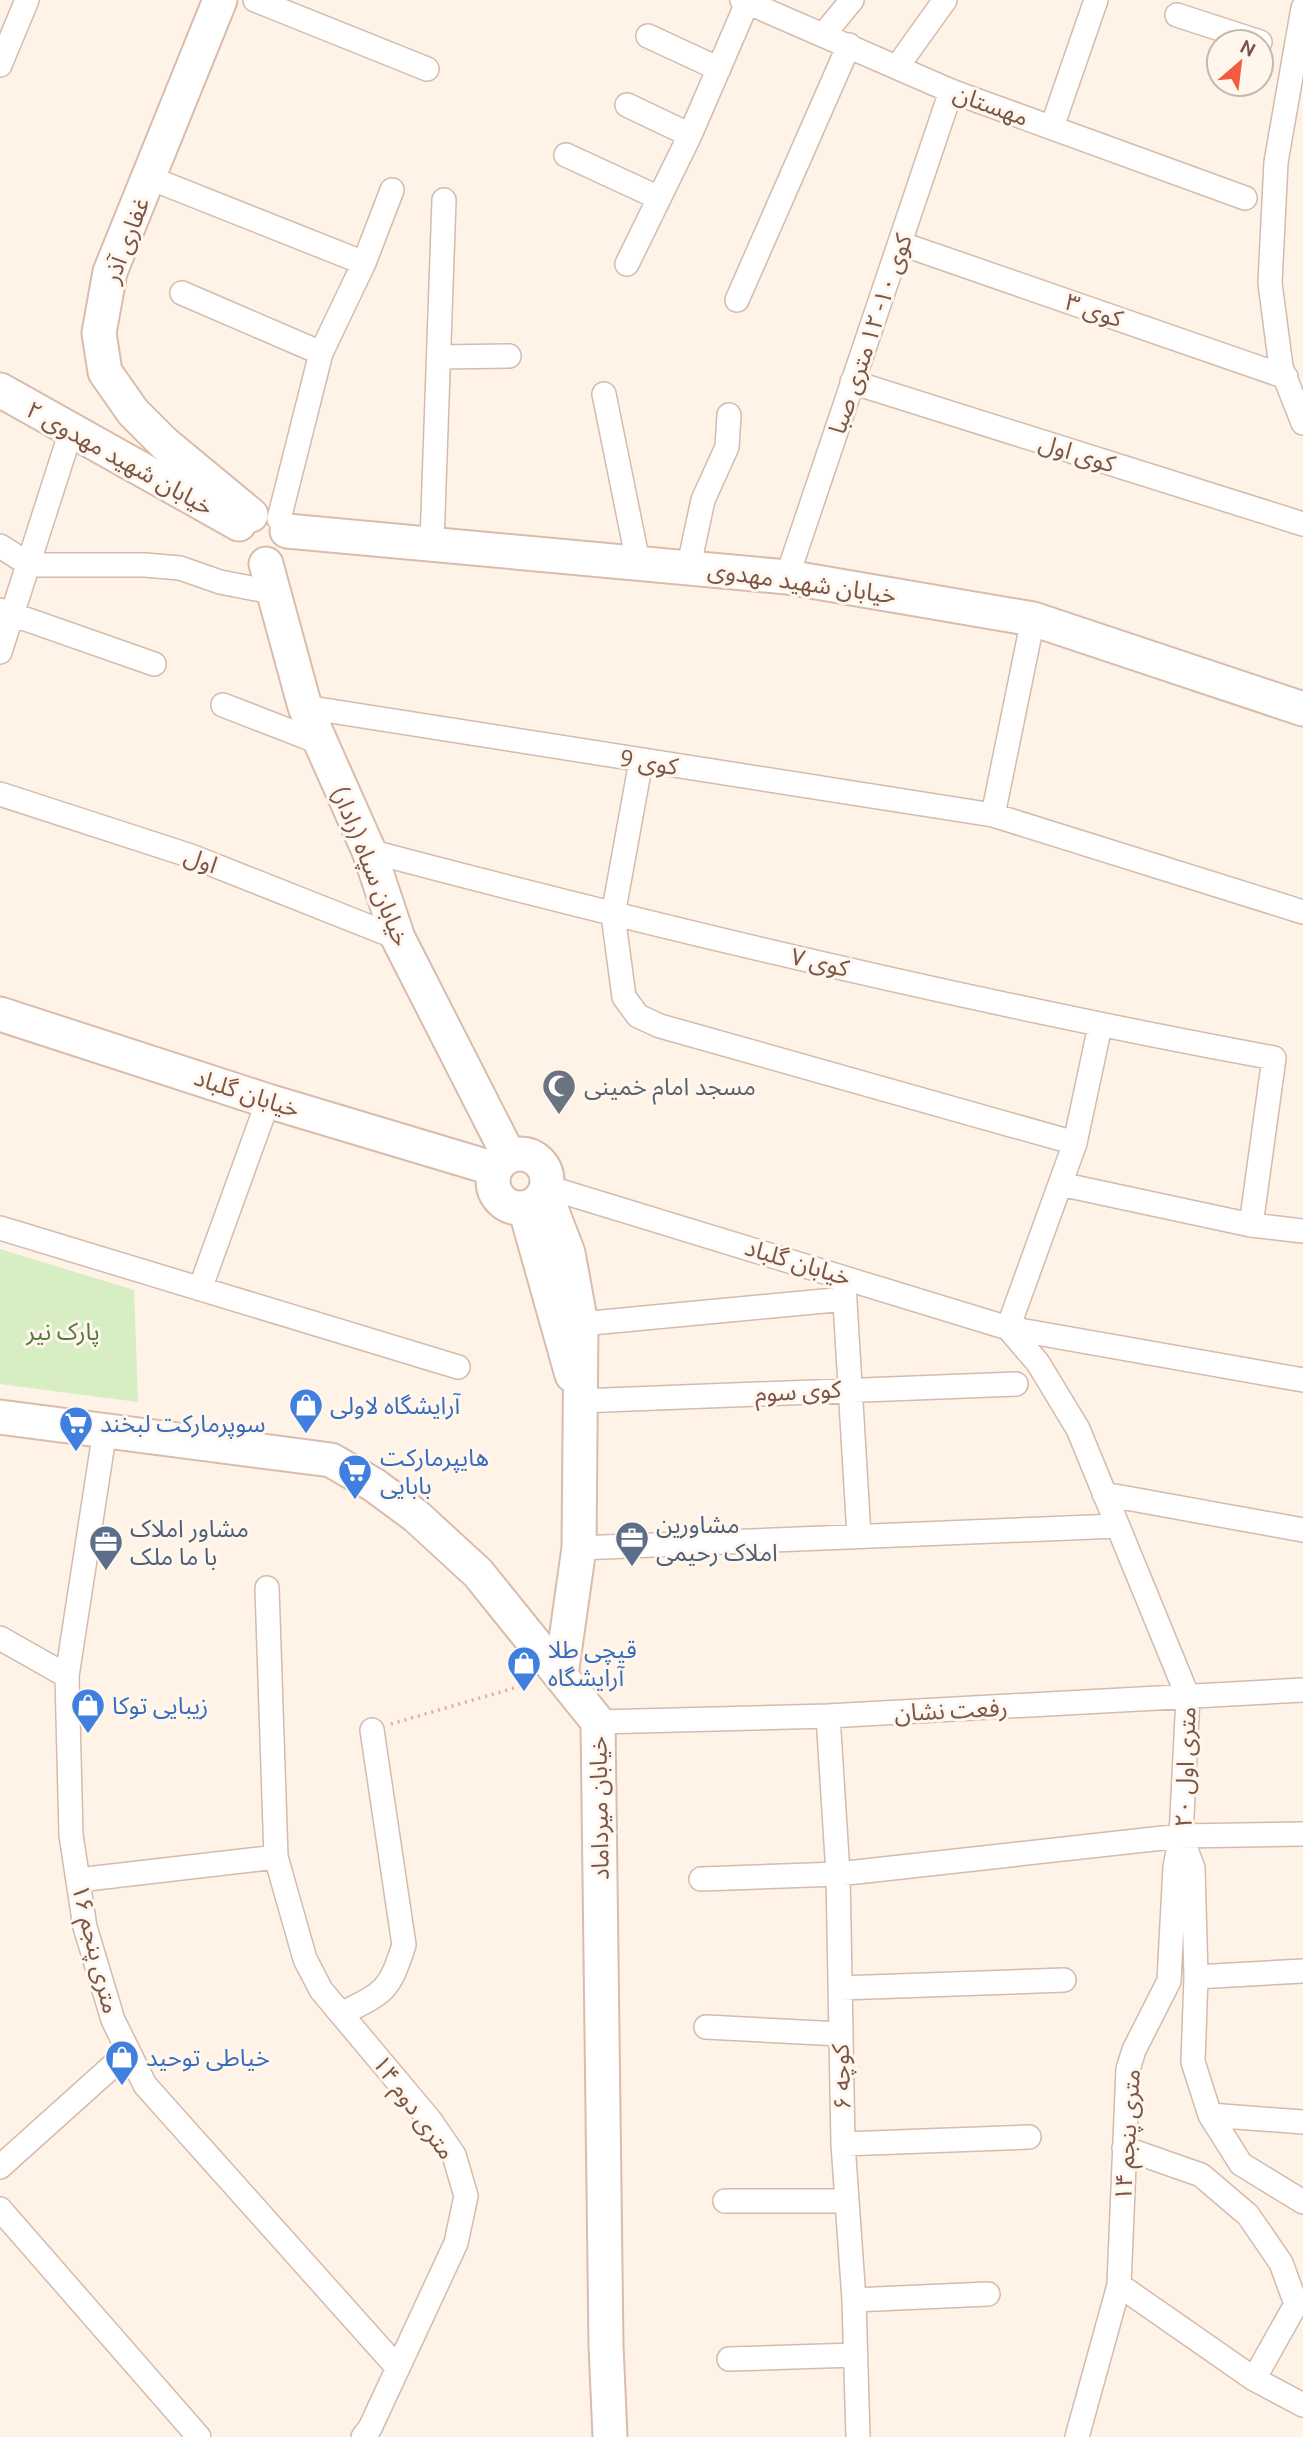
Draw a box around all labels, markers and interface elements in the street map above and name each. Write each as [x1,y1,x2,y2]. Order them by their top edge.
north arrow [1205,28,1275,98]
text: N [1237,35,1259,61]
street label: مهستان [950,79,1032,132]
street label: غفاری آذر [97,193,156,288]
street label: کوی ۱۰- ۱۲ متری صبا [823,230,918,438]
street label: کوی ۳ [1062,288,1127,334]
street label: خیابان شهید مهدوی ۲ [21,395,218,521]
street label: کوی اول [1035,429,1119,479]
street label: خیابان شهید مهدوی [706,555,898,610]
street label: کوی 9 [618,744,681,781]
street label: خیابان سپاه (رادار) [325,782,415,951]
street label: اول [180,842,221,879]
street label: کوی ۷ [788,942,853,983]
street label: خیابان گلباد [191,1063,303,1124]
mosque icon: مسجد امام خمینی [540,1067,578,1116]
place label: مسجد امام خمینی [584,1073,756,1105]
street label: خیابان گلباد [742,1233,854,1292]
park label: پارک نیر [25,1318,100,1347]
street label: کوی سوم [754,1375,843,1412]
shop icon: آرایشگاه لاولی [287,1386,325,1435]
place label: آرایشگاه لاولی [330,1392,461,1420]
supermarket icon: سوپرمارکت لبخند [57,1404,95,1453]
place label: سوپرمارکت لبخند [100,1410,266,1439]
place label: هایپرمارکت بابایی [380,1444,489,1499]
supermarket icon: هایپرمارکت بابایی [336,1452,374,1501]
place label: مشاورین املاک رحیمی [656,1511,778,1567]
place label: مشاور املاک با ما ملک [130,1515,249,1570]
office icon: مشاورین املاک رحیمی [613,1519,651,1568]
office icon: مشاور املاک با ما ملک [87,1523,125,1572]
place label: قیچی طلا آرایشگاه [548,1636,637,1692]
shop icon: قیچی طلا آرایشگاه [505,1644,543,1693]
shop icon: زیبایی توکا [69,1686,107,1735]
place label: زیبایی توکا [112,1692,208,1720]
street label: رفعت نشان [894,1694,1008,1727]
street label: ۲۰ متری اول [1169,1706,1202,1828]
street label: خیابان میرداماد [584,1736,615,1880]
street label: ۱۶ متری پنجم [63,1882,125,2017]
shop icon: خیاطی توحید [103,2038,141,2087]
street label: کوچه ۶ [826,2042,858,2111]
place label: خیاطی توحید [146,2044,270,2072]
street label: ۱۴ متری دوم [363,2050,461,2167]
street label: ۱۴ متری پنجم [1109,2068,1149,2202]

